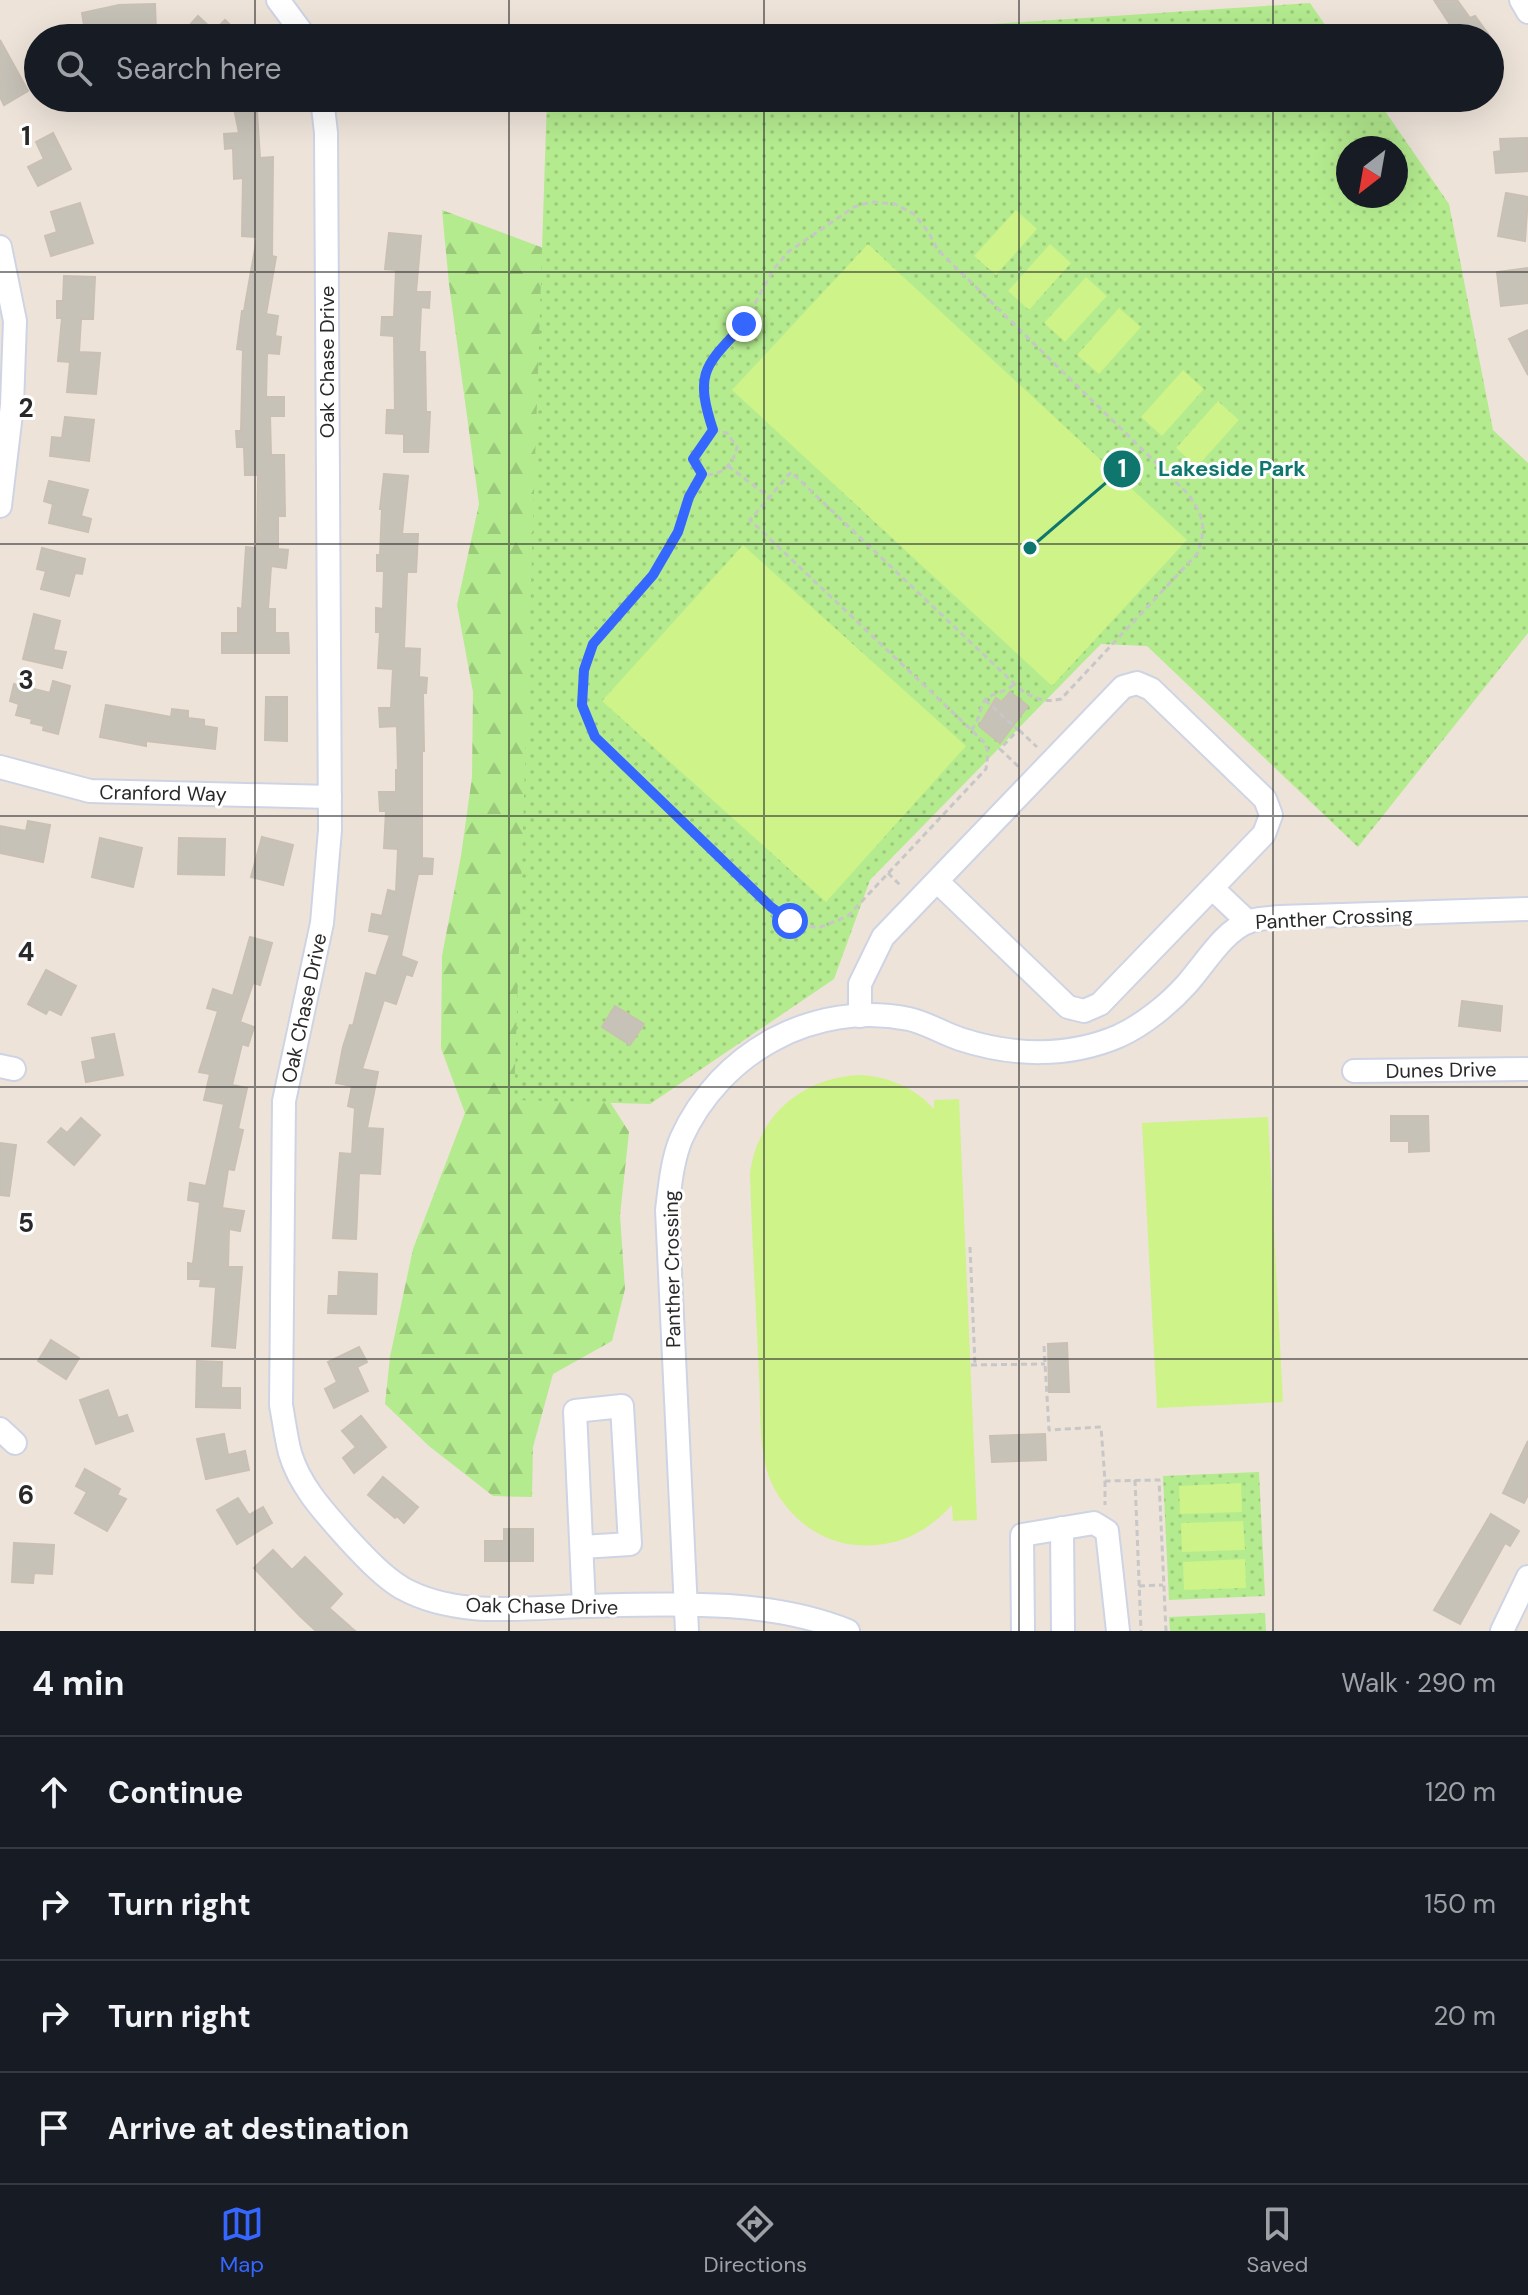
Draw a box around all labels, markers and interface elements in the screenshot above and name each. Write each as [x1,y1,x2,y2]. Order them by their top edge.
search box [24,24,1504,112]
icon: search [52,46,96,90]
text: Search here [116,49,282,88]
text: 1 [21,119,31,153]
north arrow [1336,136,1408,208]
street label: Oak Chase Drive [314,286,340,438]
route end [726,306,762,342]
text: 2 [18,391,34,425]
callout: Lakeside Park [1102,446,1322,492]
text: 1 [1118,453,1126,484]
text: Lakeside Park [1158,454,1306,483]
text: 3 [18,663,34,697]
street label: Cranford Way [99,779,227,807]
street label: Panther Crossing [1255,901,1413,935]
route start [772,903,808,939]
street label: Oak Chase Drive [275,931,333,1085]
text: 4 [18,935,34,969]
street label: Dunes Drive [1385,1056,1497,1084]
street label: Panther Crossing [658,1190,686,1348]
text: 5 [18,1206,34,1240]
text: 6 [18,1478,34,1512]
street label: Oak Chase Drive [466,1592,618,1620]
text: 4 min [32,1661,124,1706]
text: Walk · 290 m [1341,1666,1496,1700]
icon: ahead [32,1770,76,1814]
text: Continue [108,1773,243,1812]
text: 120 m [1425,1775,1496,1809]
icon: right [32,1882,76,1926]
text: Turn right [108,1885,251,1924]
text: 150 m [1424,1887,1496,1921]
icon: right [32,1994,76,2038]
text: Turn right [108,1997,251,2036]
text: 20 m [1433,1999,1496,2033]
icon: arrive [32,2106,76,2150]
text: Arrive at destination [108,2109,409,2148]
tab: Map [220,2202,264,2279]
tab: Directions [704,2202,807,2279]
tab: Saved [1247,2202,1308,2279]

